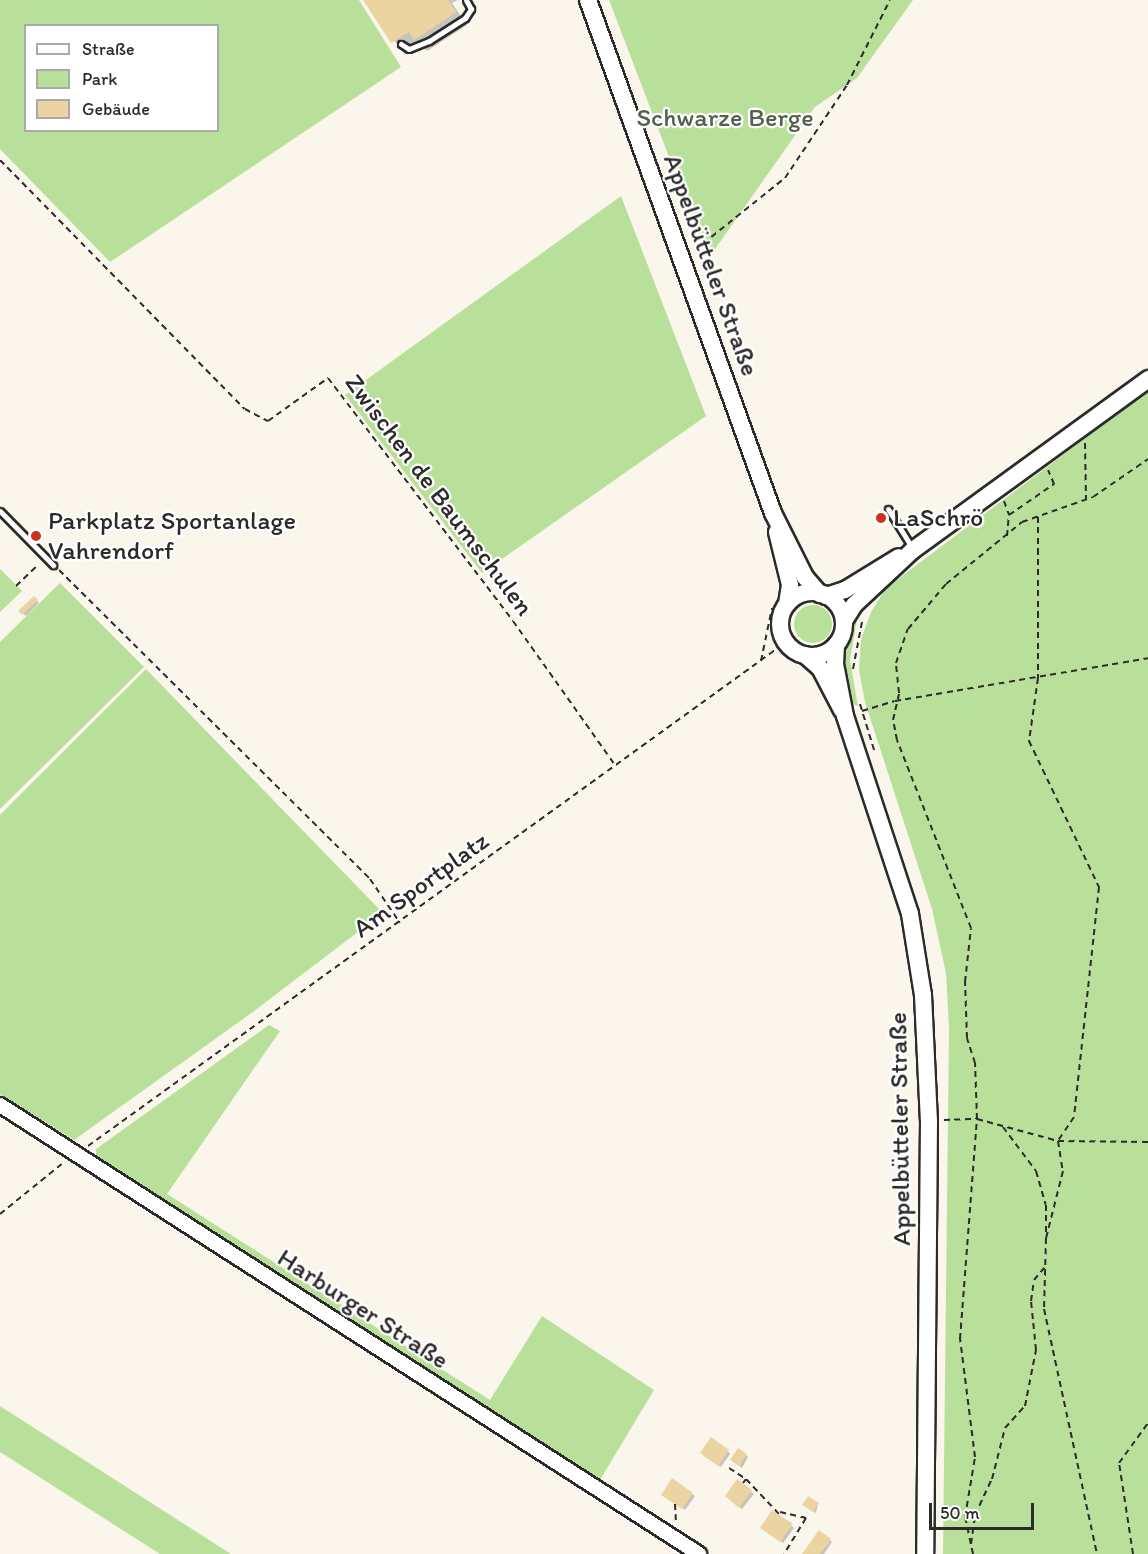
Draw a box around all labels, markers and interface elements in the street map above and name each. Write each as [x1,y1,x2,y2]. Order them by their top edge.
legend [24,24,219,132]
text: Straße [82,38,135,60]
text: Park [82,68,117,90]
text: Gebäude [82,98,150,120]
park label: Schwarze Berge [637,102,813,134]
street label: Appelbütteler Straße [656,150,766,380]
street label: Zwischen de Baumschulen [338,368,540,622]
place label: LaSchrö [893,502,983,534]
place label: Parkplatz Sportanlage Vahrendorf [48,505,296,566]
marker: LaSchrö [874,511,888,525]
marker: Parkplatz Sportanlage Vahrendorf [29,529,43,543]
street label: Am Sportplatz [347,825,495,945]
street label: Appelbütteler Straße [882,1012,918,1246]
street label: Harburger Straße [272,1242,454,1376]
scale bar [932,1491,1037,1529]
text: 50 m [940,1502,980,1524]

